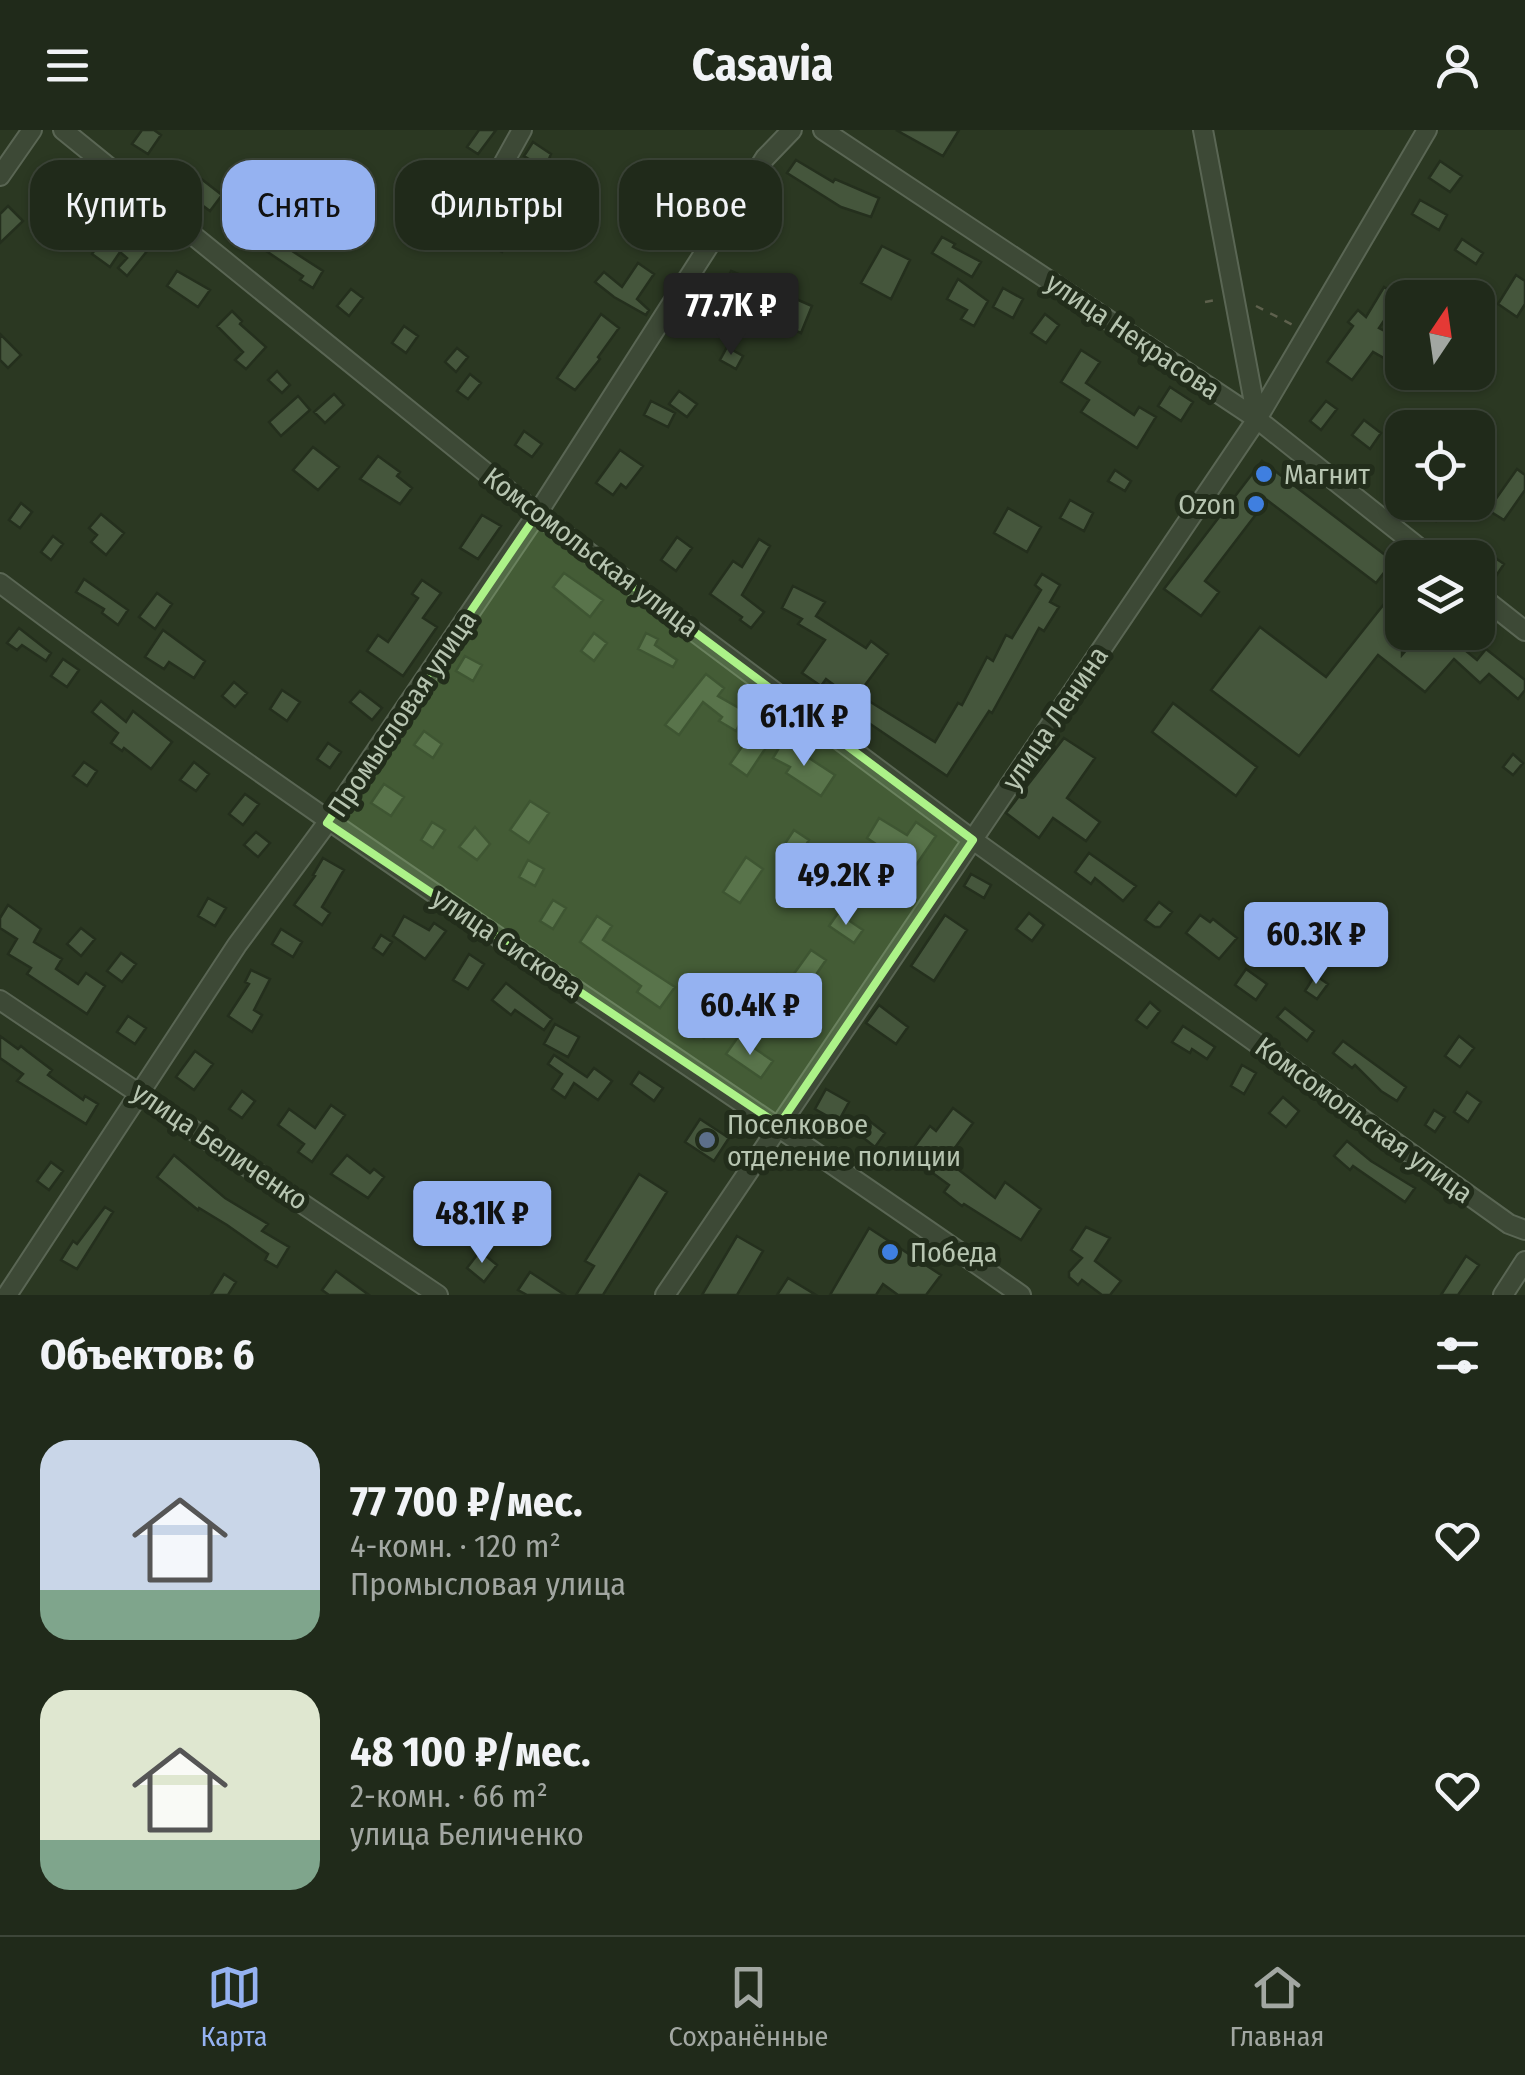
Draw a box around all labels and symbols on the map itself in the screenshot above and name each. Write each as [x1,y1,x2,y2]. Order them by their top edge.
street label: улица Некрасова [1040,266,1226,406]
pin: 77.7K ₽ [639,273,823,358]
north arrow [1385,280,1495,390]
place label: Магнит [1284,458,1370,491]
street label: Комсомольская улица [477,460,705,644]
marker: Магнит [1253,463,1275,485]
place label: Ozon [1178,488,1236,521]
marker: Ozon [1245,493,1267,515]
street label: Промысловая улица [321,605,483,823]
street label: улица Ленина [995,640,1115,796]
pin: 61.1K ₽ [712,684,896,769]
pin: 49.2K ₽ [754,843,938,928]
street label: улица Сискова [426,881,588,1005]
pin: 60.3K ₽ [1224,902,1408,987]
pin: 60.4K ₽ [658,973,842,1058]
street label: Комсомольская улица [1249,1030,1479,1210]
street label: улица Беличенко [126,1075,314,1217]
place label: Поселковое отделение полиции [727,1108,961,1173]
marker: Поселковое отделение полиции [696,1129,718,1151]
pin: 48.1K ₽ [390,1181,574,1266]
place label: Победа [910,1236,998,1269]
marker: Победа [879,1241,901,1263]

